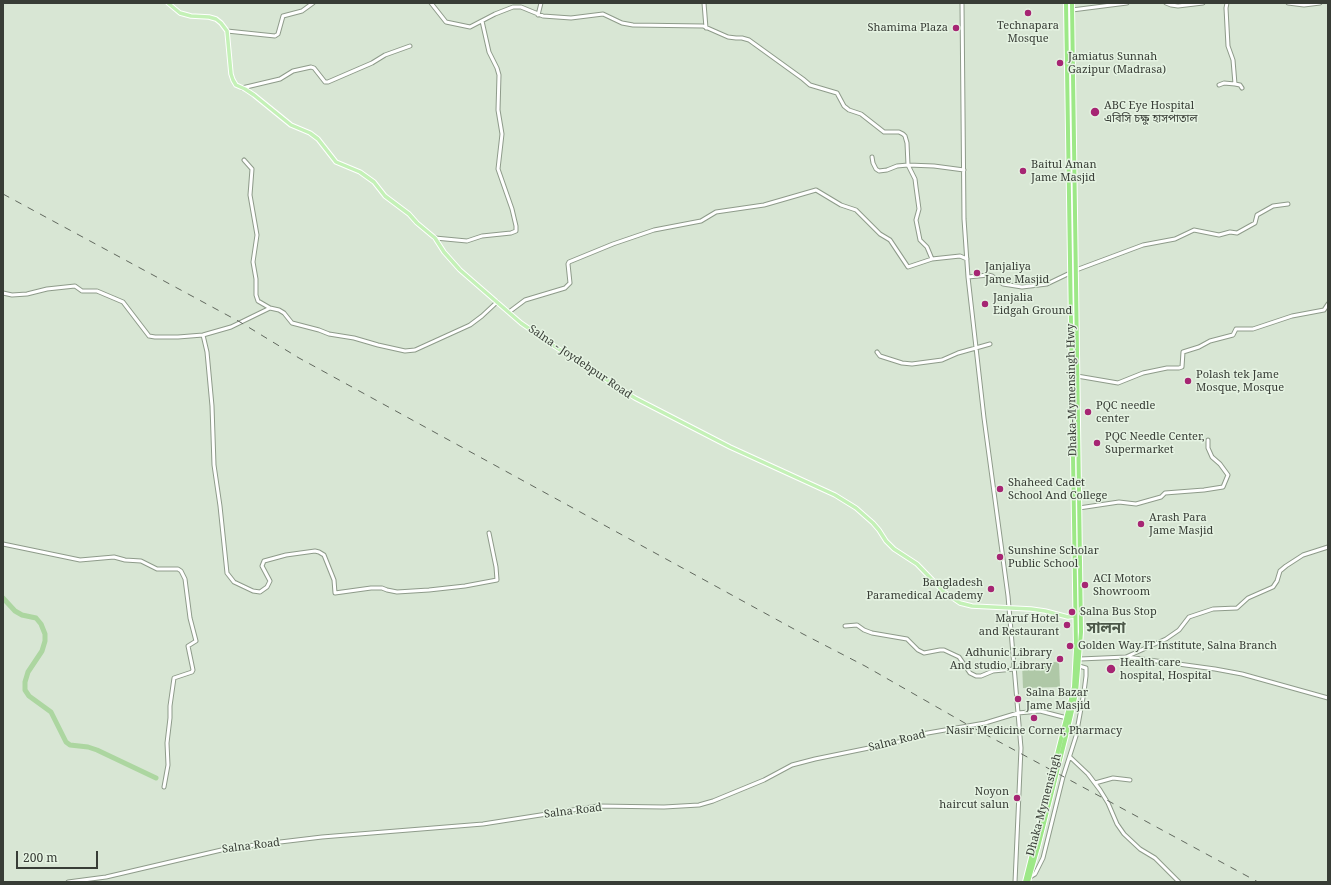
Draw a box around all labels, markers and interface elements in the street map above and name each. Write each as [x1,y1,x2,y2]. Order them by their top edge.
marker: Technapara Mosque [1023,8,1033,18]
place label: Technapara Mosque [997,19,1059,45]
place label: Shamima Plaza [867,21,948,35]
marker: Shamima Plaza [951,23,961,33]
place label: Jamiatus Sunnah Gazipur (Madrasa) [1068,50,1166,76]
marker: Jamiatus Sunnah Gazipur (Madrasa) [1055,58,1065,68]
place label: ABC Eye Hospital এবিসি চক্ষু হাসপাতাল [1104,99,1198,125]
marker: ABC Eye Hospital এবিসি চক্ষু হাসপাতাল [1089,106,1101,118]
place label: Baitul Aman Jame Masjid [1031,158,1096,184]
marker: Baitul Aman Jame Masjid [1018,166,1028,176]
place label: Janjaliya Jame Masjid [985,260,1049,286]
marker: Janjaliya Jame Masjid [972,268,982,278]
place label: Janjalia Eidgah Ground [993,291,1072,317]
marker: Janjalia Eidgah Ground [980,299,990,309]
street label: Salna - Joydebpur Road [526,322,634,402]
street label: Dhaka-Mymensingh Hwy [1064,323,1080,457]
place label: Polash tek Jame Mosque, Mosque [1196,368,1284,394]
marker: Polash tek Jame Mosque, Mosque [1183,376,1193,386]
place label: PQC needle center [1096,399,1155,425]
marker: PQC needle center [1083,407,1093,417]
place label: PQC Needle Center, Supermarket [1105,430,1204,456]
marker: PQC Needle Center, Supermarket [1092,438,1102,448]
place label: Shaheed Cadet School And College [1008,476,1107,502]
marker: Shaheed Cadet School And College [995,484,1005,494]
place label: Arash Para Jame Masjid [1149,511,1213,537]
marker: Arash Para Jame Masjid [1136,519,1146,529]
place label: Sunshine Scholar Public School [1008,544,1099,570]
marker: Sunshine Scholar Public School [995,552,1005,562]
place label: ACI Motors Showroom [1093,572,1151,598]
place label: Bangladesh Paramedical Academy [866,576,983,602]
marker: ACI Motors Showroom [1080,580,1090,590]
marker: Bangladesh Paramedical Academy [986,584,996,594]
place label: Salna Bus Stop [1080,605,1157,619]
marker: Salna Bus Stop [1067,607,1077,617]
place label: Maruf Hotel and Restaurant [979,612,1059,638]
marker: Maruf Hotel and Restaurant [1062,620,1072,630]
district label: সালনা [1087,620,1125,638]
place label: Golden Way IT Institute, Salna Branch [1078,639,1277,653]
marker: Golden Way IT Institute, Salna Branch [1065,641,1075,651]
place label: Adhunic Library And studio, Library [950,646,1052,672]
marker: Adhunic Library And studio, Library [1055,654,1065,664]
place label: Health care hospital, Hospital [1120,656,1211,682]
marker: Health care hospital, Hospital [1105,663,1117,675]
place label: Salna Bazar Jame Masjid [1026,686,1090,712]
marker: Salna Bazar Jame Masjid [1013,694,1023,704]
marker: Nasir Medicine Corner, Pharmacy [1029,713,1039,723]
place label: Nasir Medicine Corner, Pharmacy [946,724,1122,738]
street label: Salna Road [867,728,927,754]
street label: Dhaka-Mymensingh [1024,752,1064,858]
place label: Noyon haircut salun [939,785,1009,811]
marker: Noyon haircut salun [1012,793,1022,803]
street label: Salna Road [543,801,603,821]
street label: Salna Road [221,836,281,856]
scale bar [18,843,100,869]
text: 200 m [23,849,58,866]

